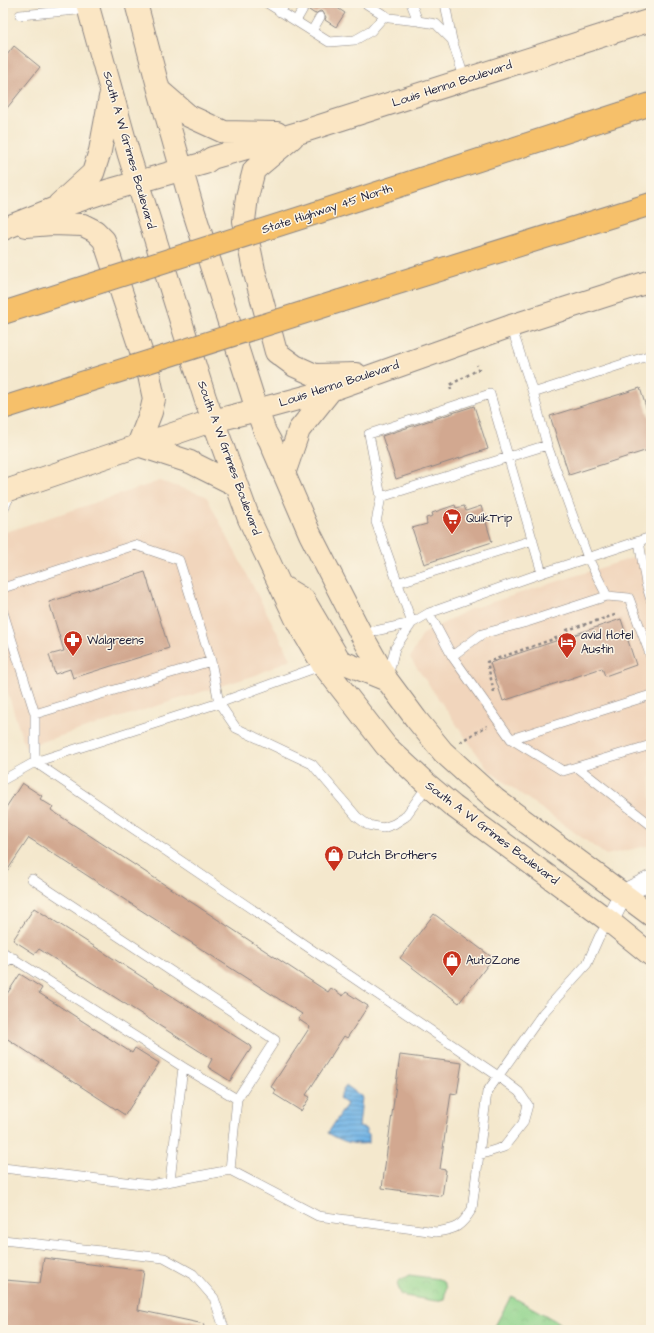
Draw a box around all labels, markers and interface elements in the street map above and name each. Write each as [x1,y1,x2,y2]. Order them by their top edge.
street label: Louis Henna Boulevard [390,57,514,111]
street label: South A W Grimes Boulevard [98,69,160,231]
street label: State Highway 45 North [260,180,395,239]
street label: Louis Henna Boulevard [277,357,401,411]
street label: South A W Grimes Boulevard [193,379,265,537]
supermarket icon: QuikTrip [441,507,463,535]
place label: QuikTrip [466,510,513,527]
place label: avid Hotel Austin [581,627,633,658]
pharmacy icon: Walgreens [62,629,84,657]
hotel icon: avid Hotel Austin [556,631,578,659]
place label: Walgreens [87,632,144,650]
street label: South A W Grimes Boulevard [422,777,562,889]
shop icon: Dutch Brothers [323,844,345,872]
place label: Dutch Brothers [348,847,437,864]
shop icon: AutoZone [441,949,463,977]
place label: AutoZone [466,952,521,969]

